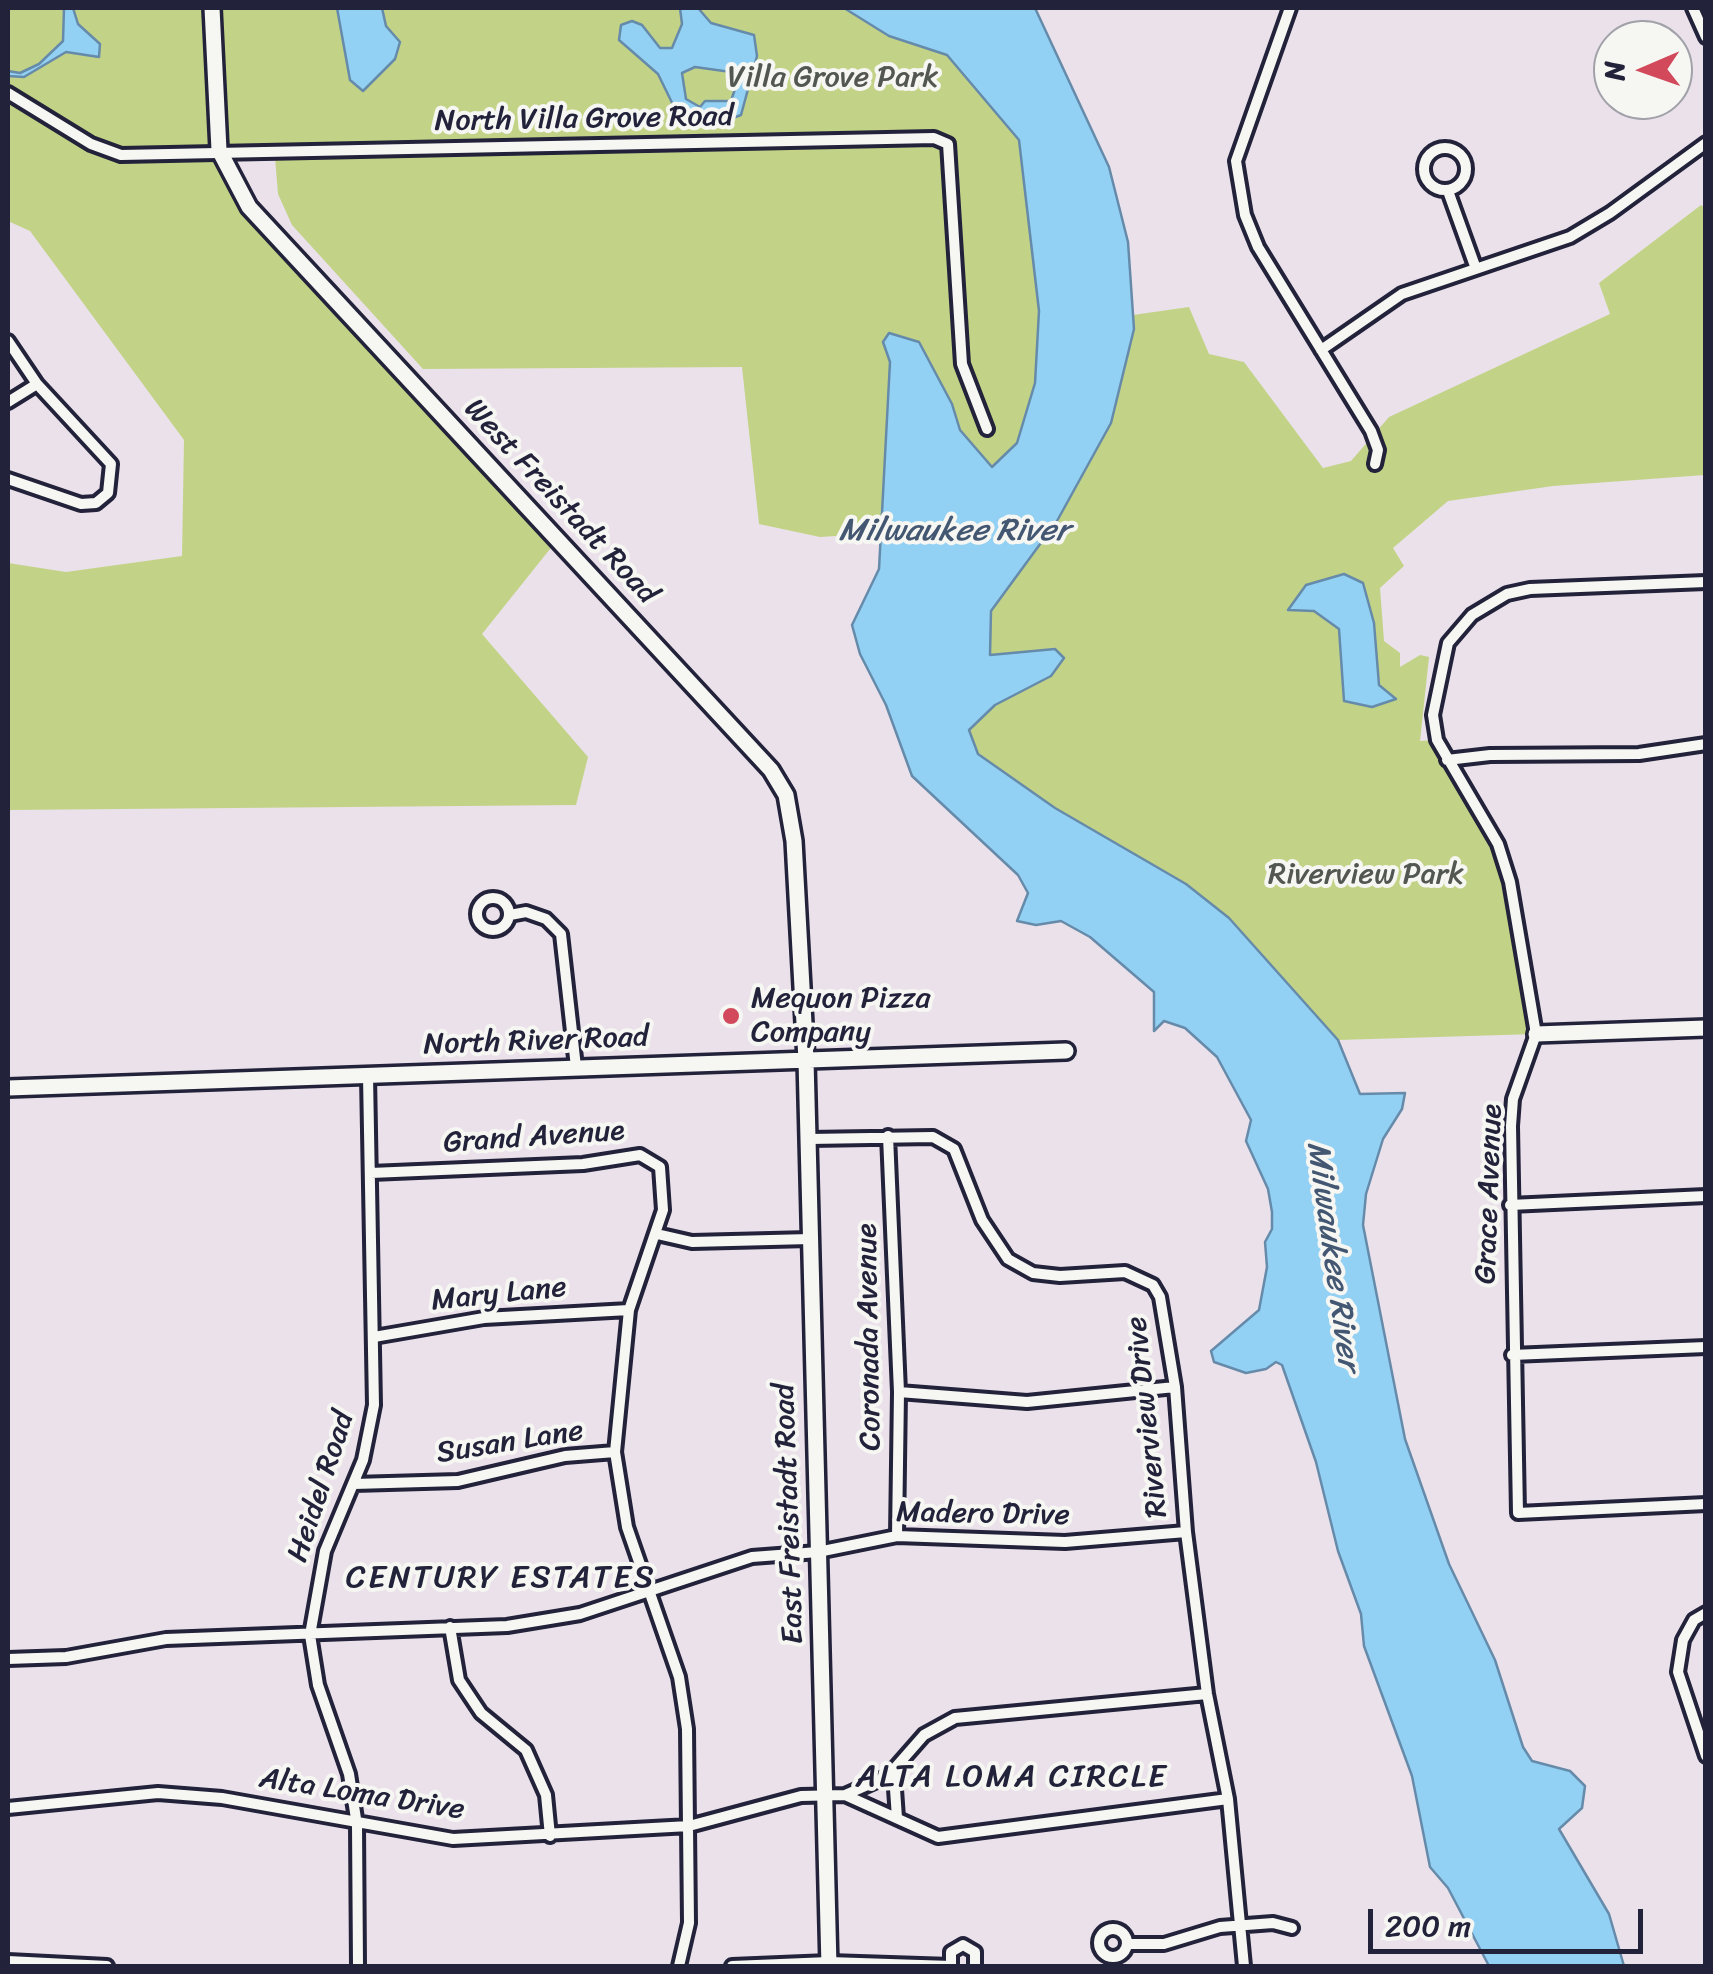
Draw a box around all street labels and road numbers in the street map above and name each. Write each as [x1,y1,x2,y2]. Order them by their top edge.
street label: North Villa Grove Road [434,99,734,141]
street label: West Freistadt Road [456,392,664,612]
street label: North River Road [423,1020,649,1064]
street label: Grace Avenue [1469,1103,1511,1285]
street label: Grand Avenue [442,1114,626,1162]
street label: Coronada Avenue [850,1223,890,1451]
street label: Mary Lane [430,1270,568,1320]
street label: Riverview Drive [1120,1315,1176,1519]
street label: East Freistadt Road [767,1383,813,1645]
street label: Heidel Road [281,1407,363,1567]
street label: Susan Lane [434,1414,586,1472]
street label: Madero Drive [896,1495,1070,1535]
street label: Alta Loma Drive [257,1761,467,1829]

